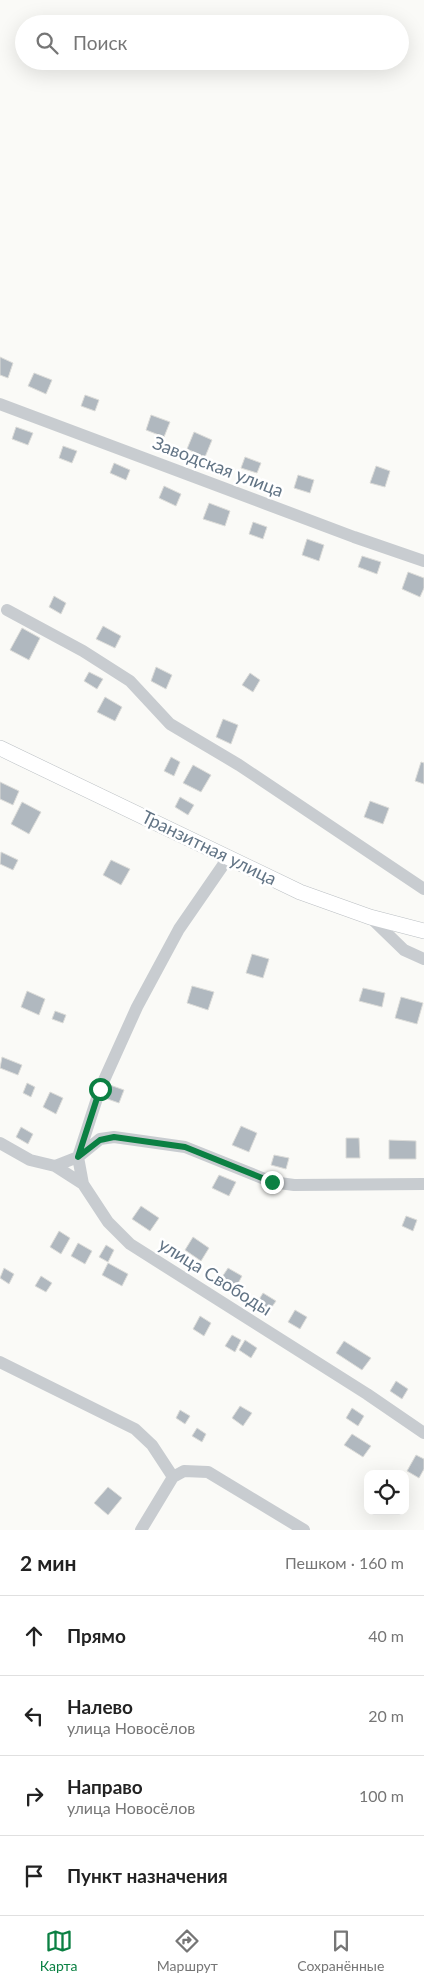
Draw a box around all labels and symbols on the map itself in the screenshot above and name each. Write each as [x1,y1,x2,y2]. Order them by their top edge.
street label: Заводская улица [150,431,287,501]
street label: Транзитная улица [139,805,280,889]
route start [89,1078,112,1101]
route end [261,1171,284,1194]
street label: улица Свободы [155,1233,276,1320]

